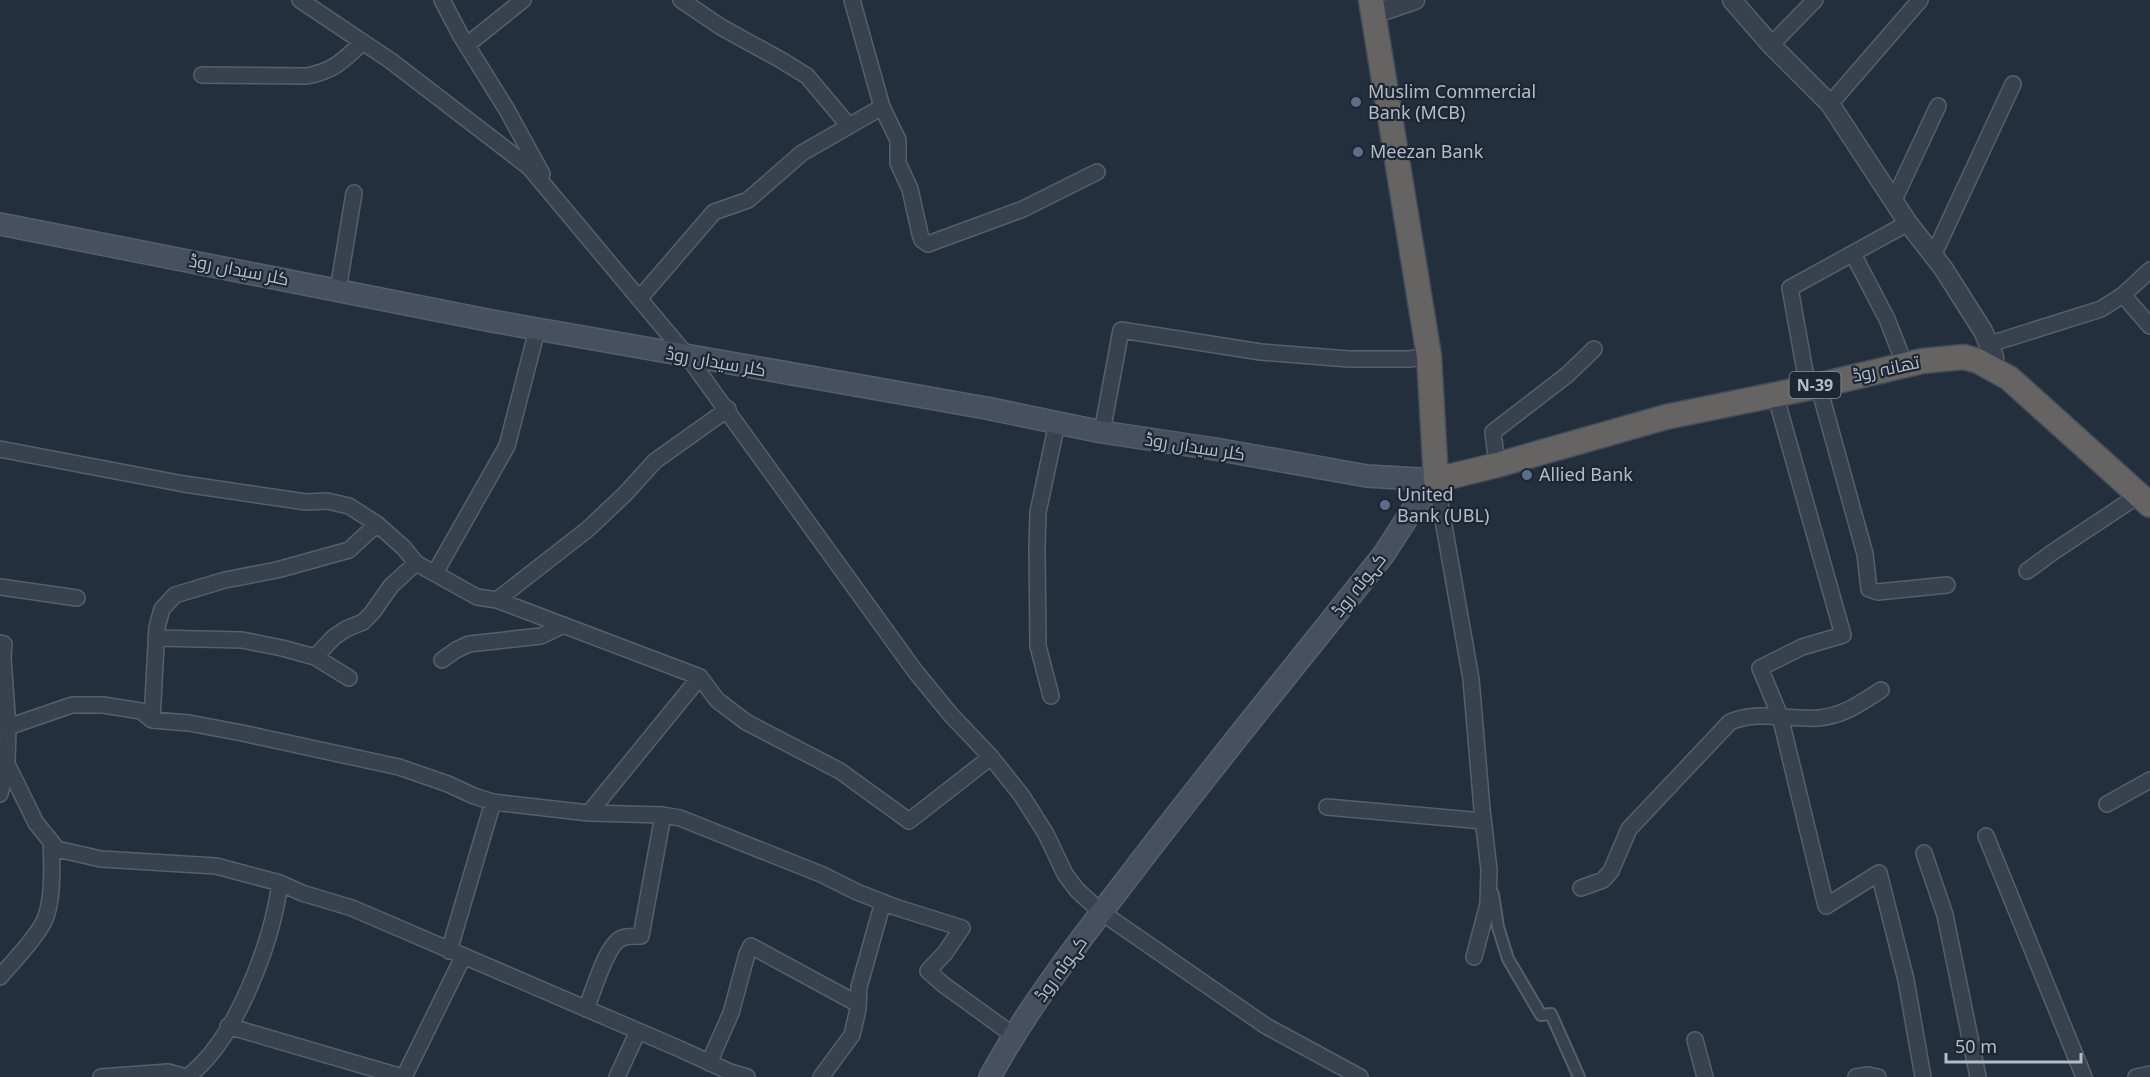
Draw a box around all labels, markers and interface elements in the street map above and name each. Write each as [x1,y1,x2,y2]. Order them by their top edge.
place label: Muslim Commercial Bank (MCB) [1368,79,1536,124]
marker: Muslim Commercial Bank (MCB) [1349,95,1363,109]
place label: Meezan Bank [1370,139,1484,163]
marker: Meezan Bank [1351,145,1365,159]
street label: کلر سیداں روڈ [187,248,291,290]
street label: کلر سیداں روڈ [664,340,768,382]
street label: تھانہ روڈ [1850,349,1922,387]
road number: N-39 [1790,372,1840,398]
street label: کلر سیداں روڈ [1143,426,1247,466]
place label: Allied Bank [1539,462,1633,486]
marker: Allied Bank [1520,468,1534,482]
place label: United Bank (UBL) [1397,482,1489,527]
marker: United Bank (UBL) [1378,498,1392,512]
street label: کہوٹہ روڈ [1326,547,1392,622]
street label: کہوٹہ روڈ [1028,931,1093,1006]
scale bar [1946,1026,2081,1064]
text: 50 m [1955,1034,1997,1058]

